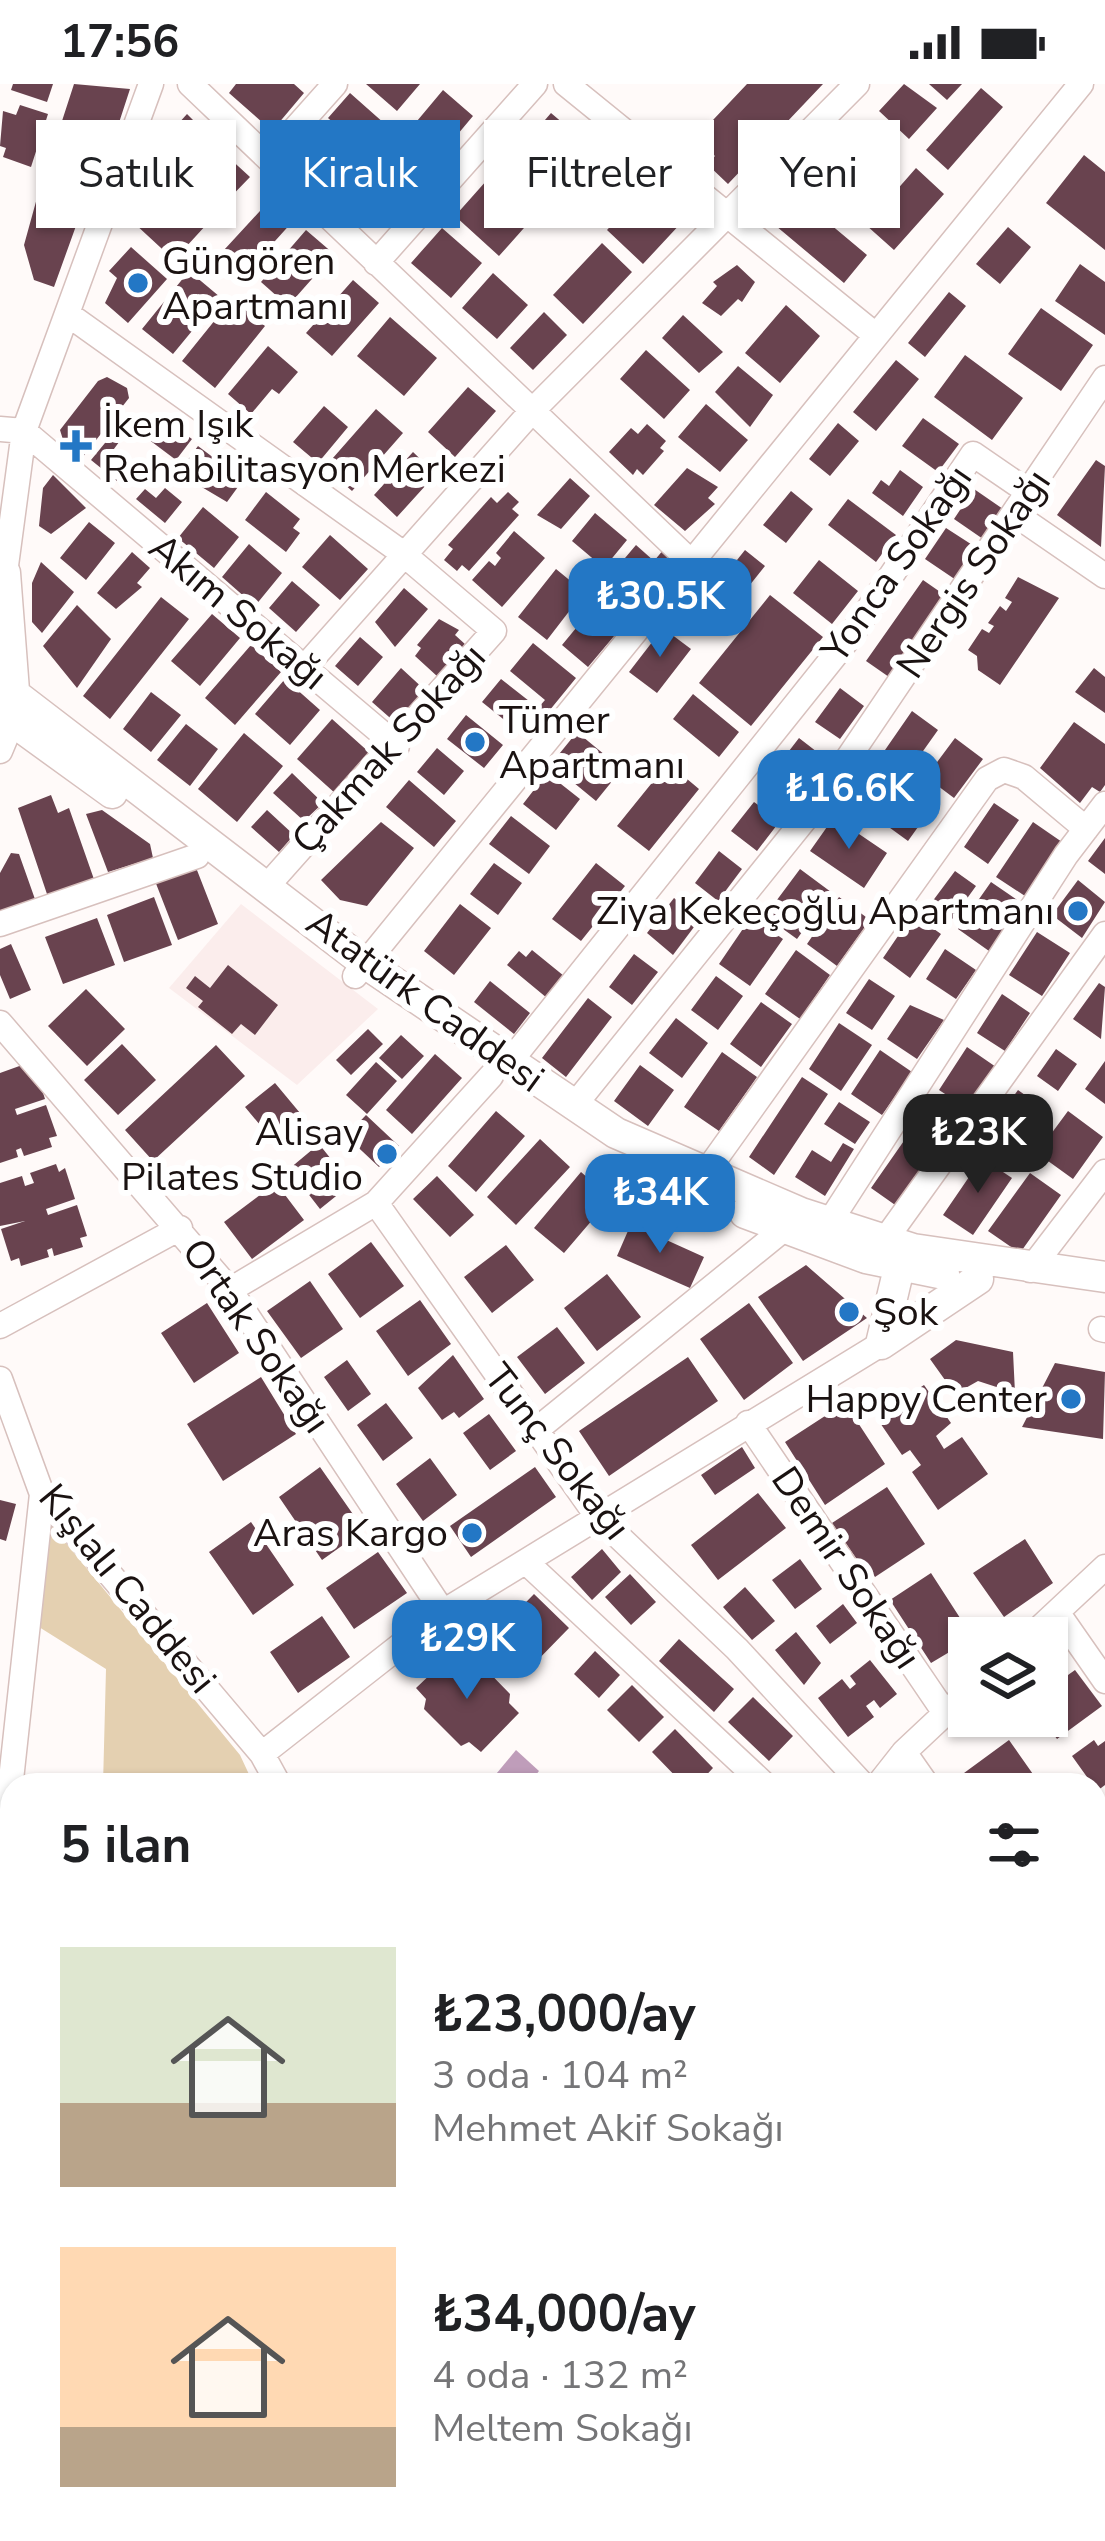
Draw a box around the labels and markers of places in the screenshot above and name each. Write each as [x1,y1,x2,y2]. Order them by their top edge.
place label: Güngören Apartmanı [162,235,348,333]
marker: Güngören Apartmanı [125,270,151,296]
place label: İkem Işık Rehabilitasyon Merkezi [103,398,506,496]
marker: İkem Işık Rehabilitasyon Merkezi [60,430,92,462]
pin: ₺30.5K [562,558,758,660]
place label: Tümer Apartmanı [499,694,685,792]
marker: Tümer Apartmanı [462,729,488,755]
pin: ₺16.6K [751,750,947,852]
place label: Ziya Kekeçoğlu Apartmanı [596,885,1054,938]
marker: Ziya Kekeçoğlu Apartmanı [1065,898,1091,924]
pin: ₺23K [907,1094,1049,1196]
place label: Alisay Pilates Studio [121,1106,363,1204]
marker: Alisay Pilates Studio [374,1141,400,1167]
pin: ₺34K [589,1154,731,1256]
place label: Şok [873,1286,939,1339]
marker: Şok [836,1299,862,1325]
place label: Happy Center [805,1373,1047,1426]
marker: Happy Center [1058,1386,1084,1412]
place label: Aras Kargo [253,1507,448,1560]
marker: Aras Kargo [459,1520,485,1546]
pin: ₺29K [396,1600,538,1702]

